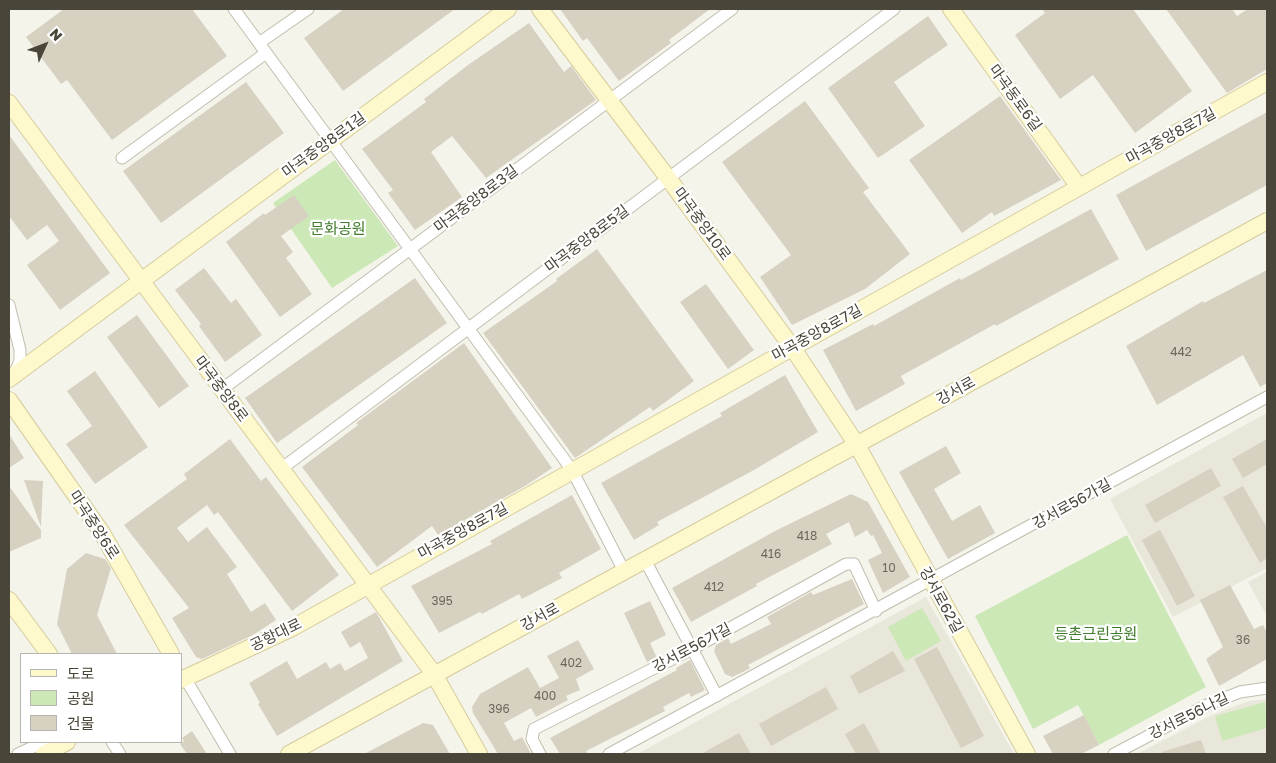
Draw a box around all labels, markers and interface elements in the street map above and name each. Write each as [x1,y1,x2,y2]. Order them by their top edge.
north arrow [20,20,70,70]
text: N [46,25,66,44]
street label: 마곡동로6길 [985,61,1045,135]
street label: 마곡중앙8로7길 [1123,104,1219,168]
street label: 마곡중앙8로1길 [279,109,369,181]
street label: 마곡중앙8로3길 [430,162,522,236]
street label: 마곡중앙10로 [670,184,734,264]
street label: 마곡중앙8로5길 [541,202,633,276]
park label: 문화공원 [310,220,366,238]
street label: 마곡중앙8로7길 [769,301,865,365]
house number: 442 [1170,345,1192,359]
street label: 마곡중앙8로 [190,352,252,426]
street label: 강서로 [934,373,978,409]
street label: 강서로56가길 [1030,475,1114,533]
street label: 마곡중앙6로 [65,487,123,563]
street label: 마곡중앙8로7길 [415,499,511,563]
house number: 418 [797,529,817,543]
house number: 416 [761,547,781,561]
house number: 10 [882,561,896,575]
street label: 강서로62길 [915,564,967,636]
house number: 412 [704,580,724,594]
house number: 395 [431,594,453,608]
street label: 강서로 [518,599,562,635]
street label: 공항대로 [247,615,305,655]
street label: 강서로56가길 [649,620,735,676]
park label: 등촌근린공원 [1055,625,1137,643]
house number: 36 [1236,633,1250,647]
legend [20,653,182,743]
house number: 402 [560,656,582,670]
text: 도로 [67,664,95,682]
text: 공원 [67,689,95,707]
house number: 400 [534,689,556,703]
street label: 강서로56나길 [1146,689,1232,743]
house number: 396 [488,702,510,716]
text: 건물 [67,714,95,732]

